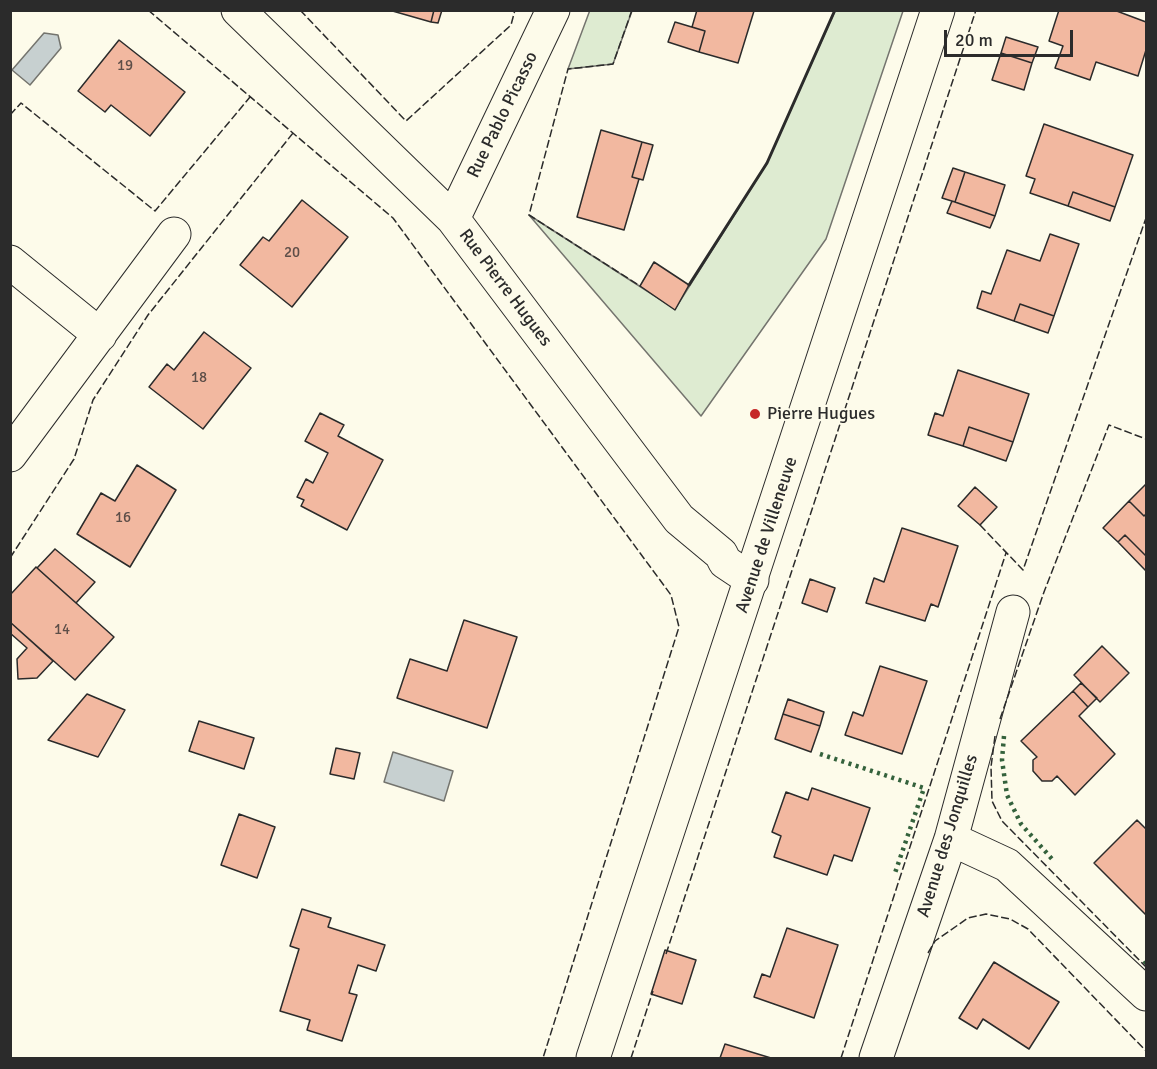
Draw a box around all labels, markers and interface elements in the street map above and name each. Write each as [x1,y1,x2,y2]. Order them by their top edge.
scale bar [947,18,1076,56]
text: 20 m [955,29,993,51]
street label: Rue Pablo Picasso [463,48,543,182]
house number: 19 [117,57,133,75]
street label: Rue Pierre Hugues [454,225,556,351]
house number: 20 [284,244,300,262]
house number: 18 [191,369,207,387]
place label: Pierre Hugues [767,403,875,425]
marker: Pierre Hugues [748,407,762,421]
street label: Avenue de Villeneuve [732,454,802,616]
house number: 16 [115,509,131,527]
house number: 14 [54,621,70,639]
street label: Avenue des Jonquilles [913,752,983,920]

